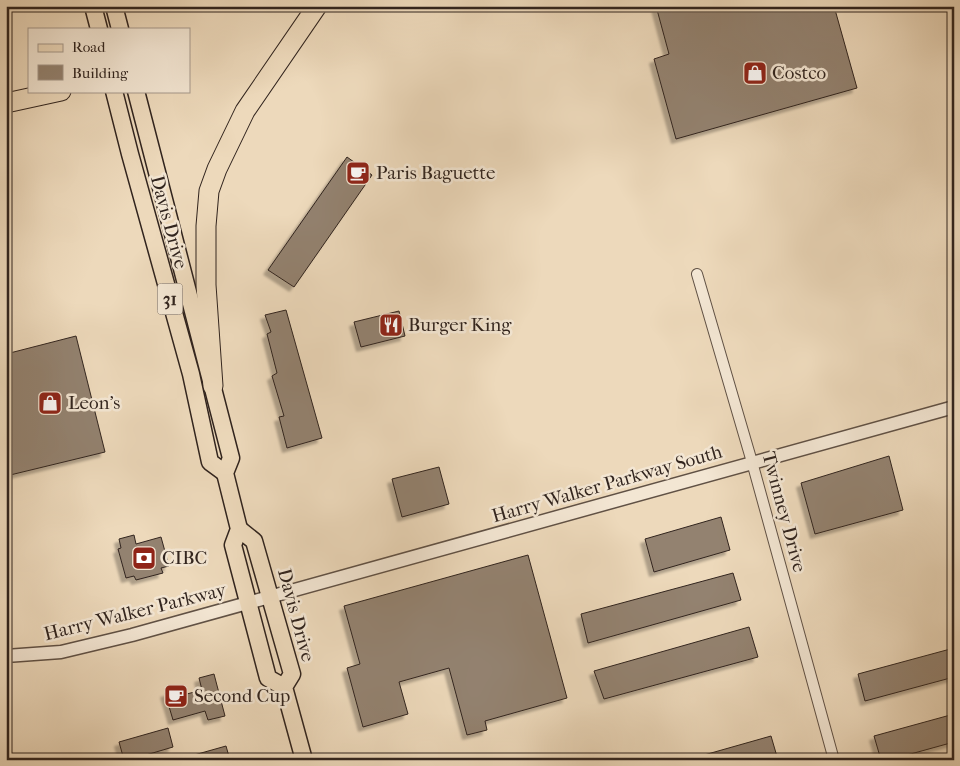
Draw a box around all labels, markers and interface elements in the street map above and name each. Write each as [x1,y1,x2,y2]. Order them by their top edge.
legend [28,28,190,92]
text: Road [72,38,106,56]
shop icon: Costco [742,60,768,86]
place label: Costco [772,62,827,84]
text: Building [72,64,129,82]
cafe icon: Paris Baguette [345,160,371,186]
place label: Paris Baguette [376,162,496,184]
street label: Davis Drive [146,173,192,271]
road number: 31 [158,284,182,314]
restaurant icon: Burger King [378,312,404,338]
place label: Burger King [408,314,512,336]
shop icon: Leon's [37,390,63,416]
place label: Leon's [68,392,120,414]
street label: Harry Walker Parkway South [489,440,725,527]
street label: Twinney Drive [757,449,811,575]
bank icon: CIBC [131,545,157,571]
place label: CIBC [162,547,207,569]
street label: Davis Drive [273,566,319,664]
street label: Harry Walker Parkway [42,579,229,645]
cafe icon: Second Cup [163,683,189,709]
place label: Second Cup [194,685,290,707]

